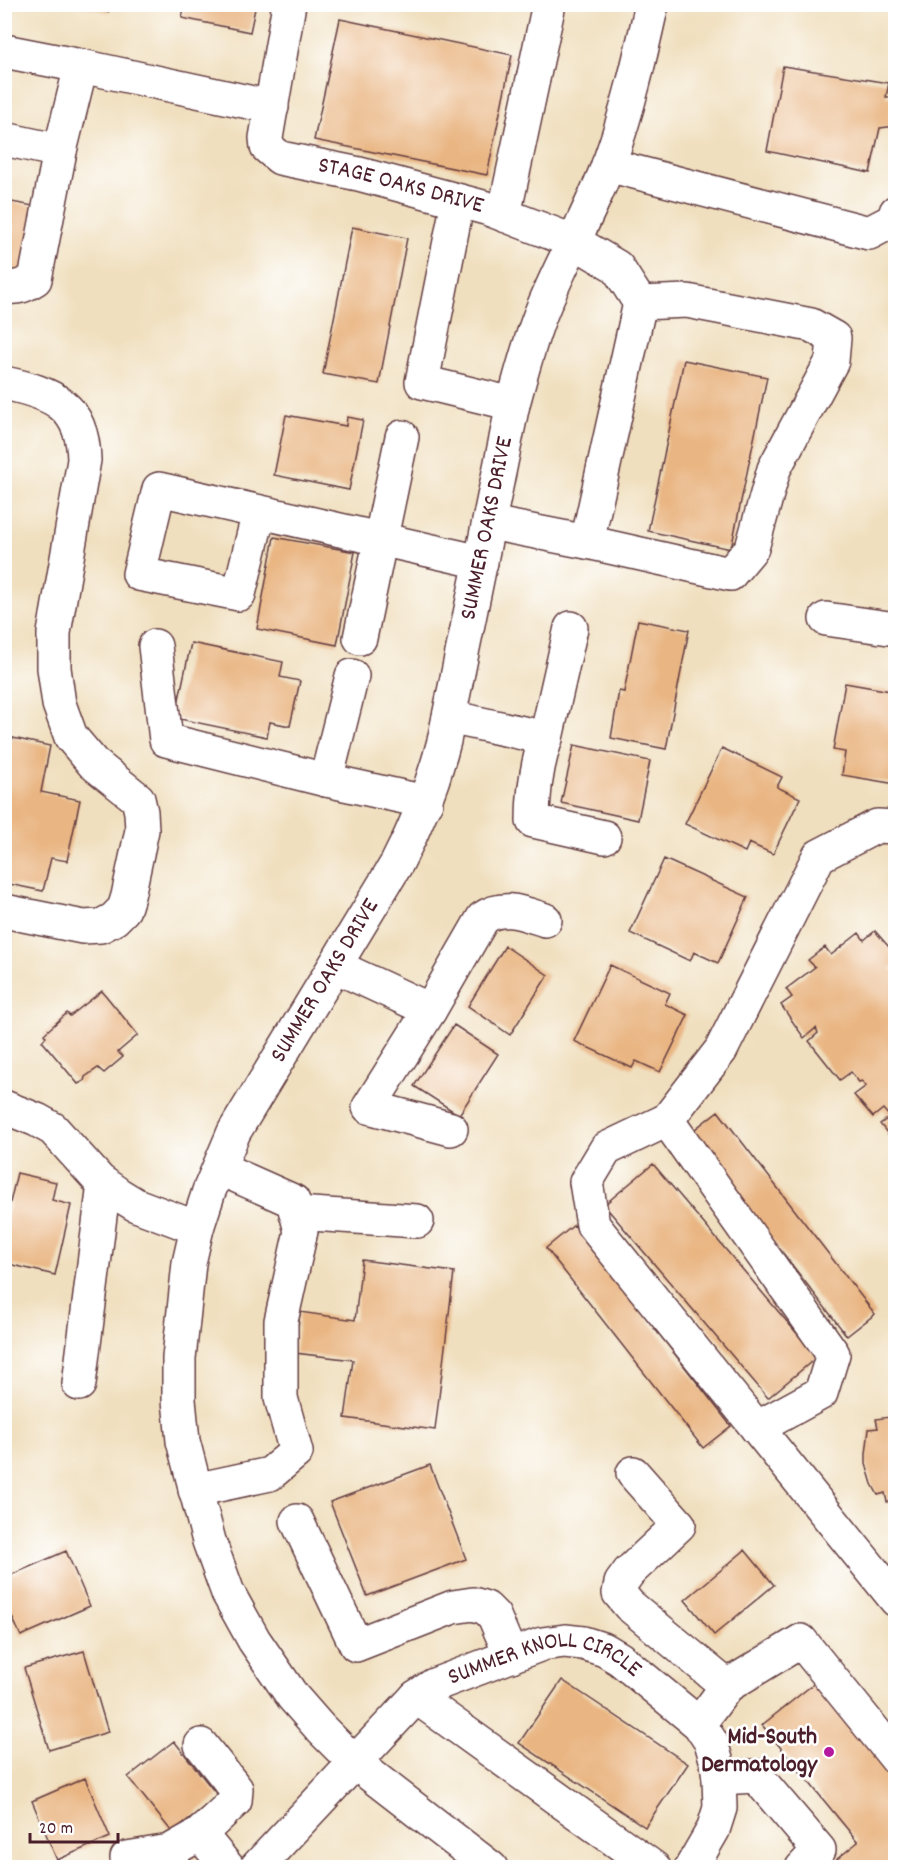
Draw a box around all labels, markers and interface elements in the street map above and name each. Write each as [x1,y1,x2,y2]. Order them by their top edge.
street label: STAGE OAKS DRIVE [315,149,487,224]
street label: SUMMER OAKS DRIVE [452,434,523,623]
street label: SUMMER OAKS DRIVE [263,892,388,1070]
text: SUMMER KNOLL CIRCLE [443,1624,648,1695]
street label: SUMMER KNOLL CIRCLE [440,1666,644,1698]
place label: Mid-South Dermatology [701,1721,818,1783]
marker: Mid-South Dermatology [822,1745,836,1759]
scale bar [30,1806,118,1844]
text: 20 m [39,1817,73,1842]

